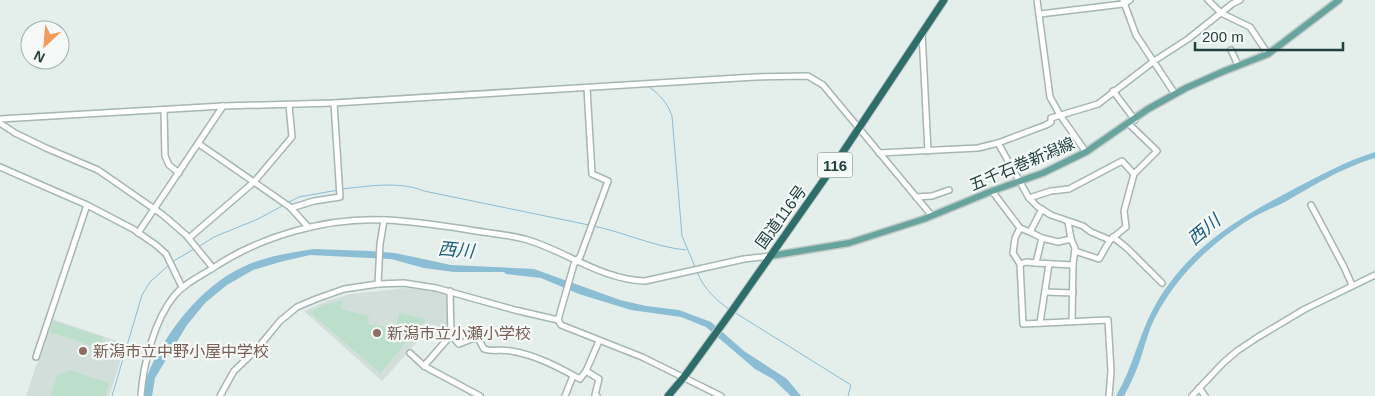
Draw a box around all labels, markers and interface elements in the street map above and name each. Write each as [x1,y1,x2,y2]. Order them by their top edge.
north arrow [20,20,70,70]
scale bar [1195,20,1342,52]
text: 200 m [1202,28,1244,45]
text: N [31,47,47,66]
street label: 五千石巻新潟線 [967,134,1077,194]
road number: 116 [818,152,852,178]
street label: 国道116号 [753,182,809,252]
water label: 西川 [1184,209,1226,249]
water label: 西川 [437,238,477,262]
place label: 新潟市立小瀬小学校 [387,325,531,342]
marker: 新潟市立小瀬小学校 [371,327,383,339]
place label: 新潟市立中野小屋中学校 [93,343,269,360]
marker: 新潟市立中野小屋中学校 [77,345,89,357]

